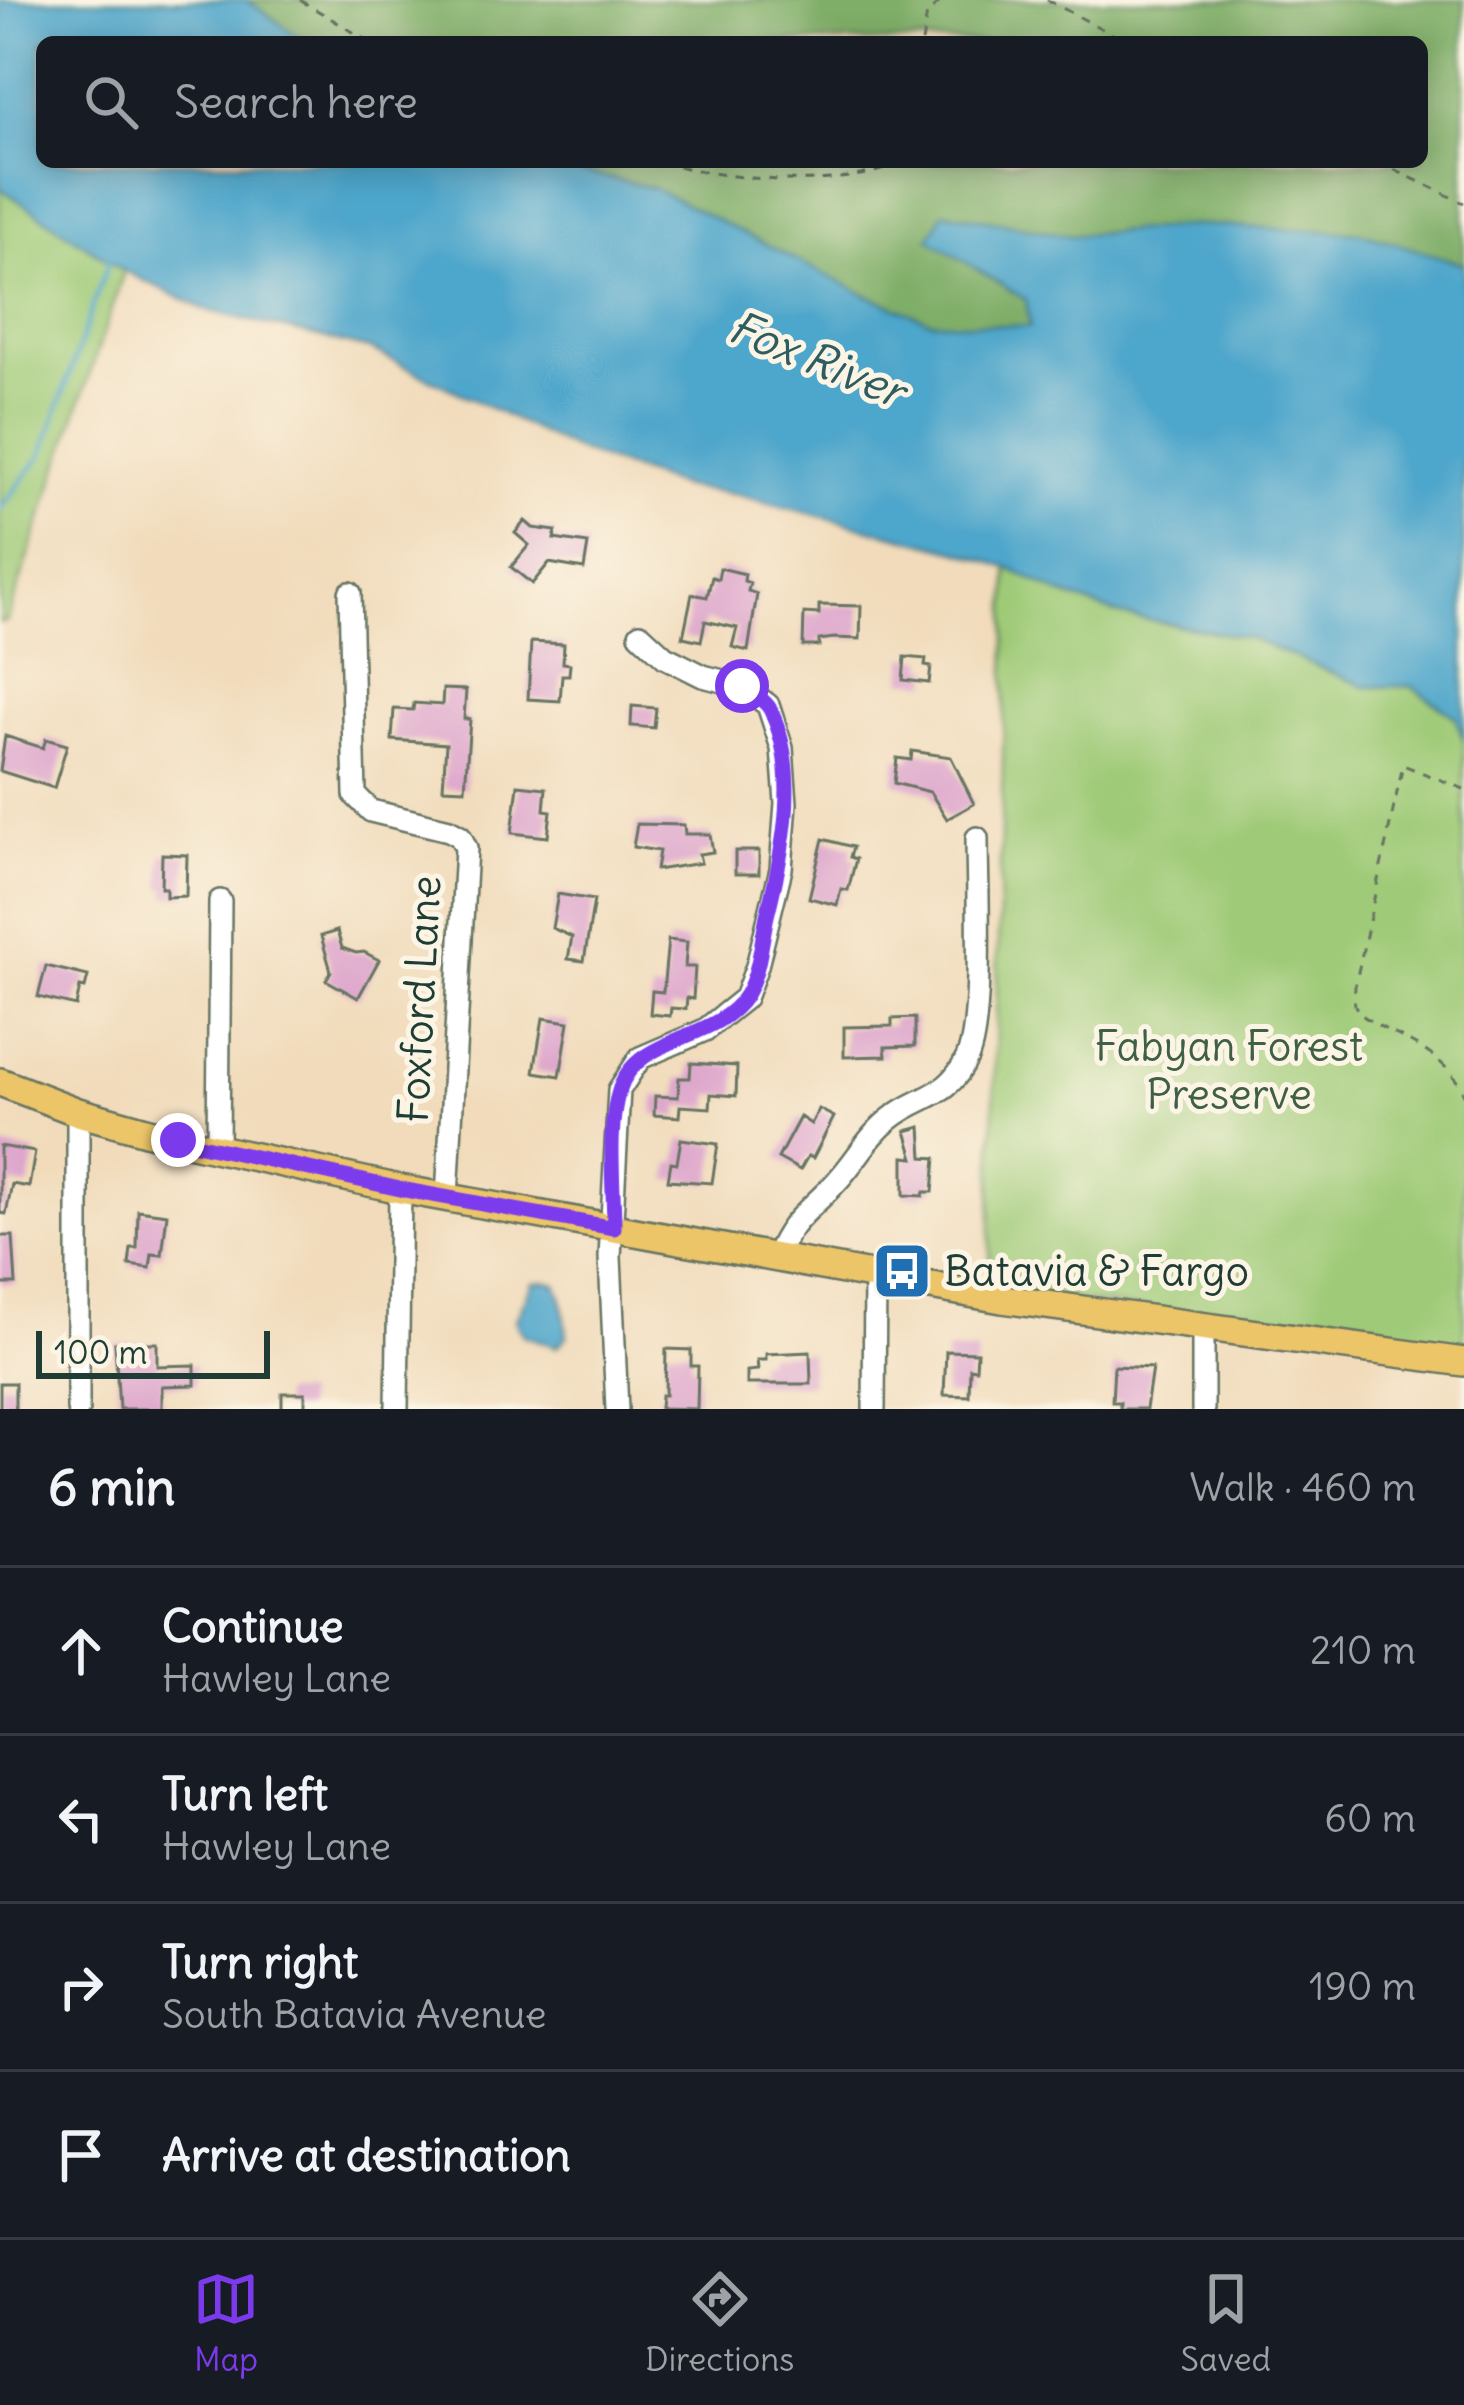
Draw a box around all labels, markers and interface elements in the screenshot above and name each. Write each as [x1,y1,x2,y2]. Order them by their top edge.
search box [36,36,1428,168]
icon: search [78,69,144,135]
text: Search here [174,74,418,130]
water label: Fox River [721,299,917,421]
route start [715,659,769,713]
street label: Foxford Lane [387,874,451,1124]
park label: Fabyan Forest Preserve [1095,1020,1363,1120]
route end [151,1113,205,1167]
bus stop icon: Batavia & Fargo [871,1240,933,1302]
place label: Batavia & Fargo [944,1245,1249,1297]
scale bar [36,1325,270,1378]
text: 100 m [54,1331,147,1373]
text: 6 min [48,1455,175,1519]
text: Walk · 460 m [1190,1463,1416,1512]
text: Continue [162,1598,344,1654]
icon: ahead [48,1618,114,1684]
text: 210 m [1310,1626,1416,1675]
text: Hawley Lane [162,1654,391,1703]
text: Turn left [162,1766,328,1822]
icon: left [48,1786,114,1852]
text: 60 m [1324,1794,1416,1843]
text: Hawley Lane [162,1822,391,1871]
text: Turn right [162,1934,358,1990]
icon: right [48,1954,114,2020]
text: 190 m [1309,1962,1416,2011]
text: South Batavia Avenue [162,1990,546,2039]
icon: arrive [48,2122,114,2188]
text: Arrive at destination [162,2127,571,2183]
tab: Map [193,2266,259,2380]
tab: Directions [645,2266,794,2380]
tab: Saved [1181,2266,1271,2380]

